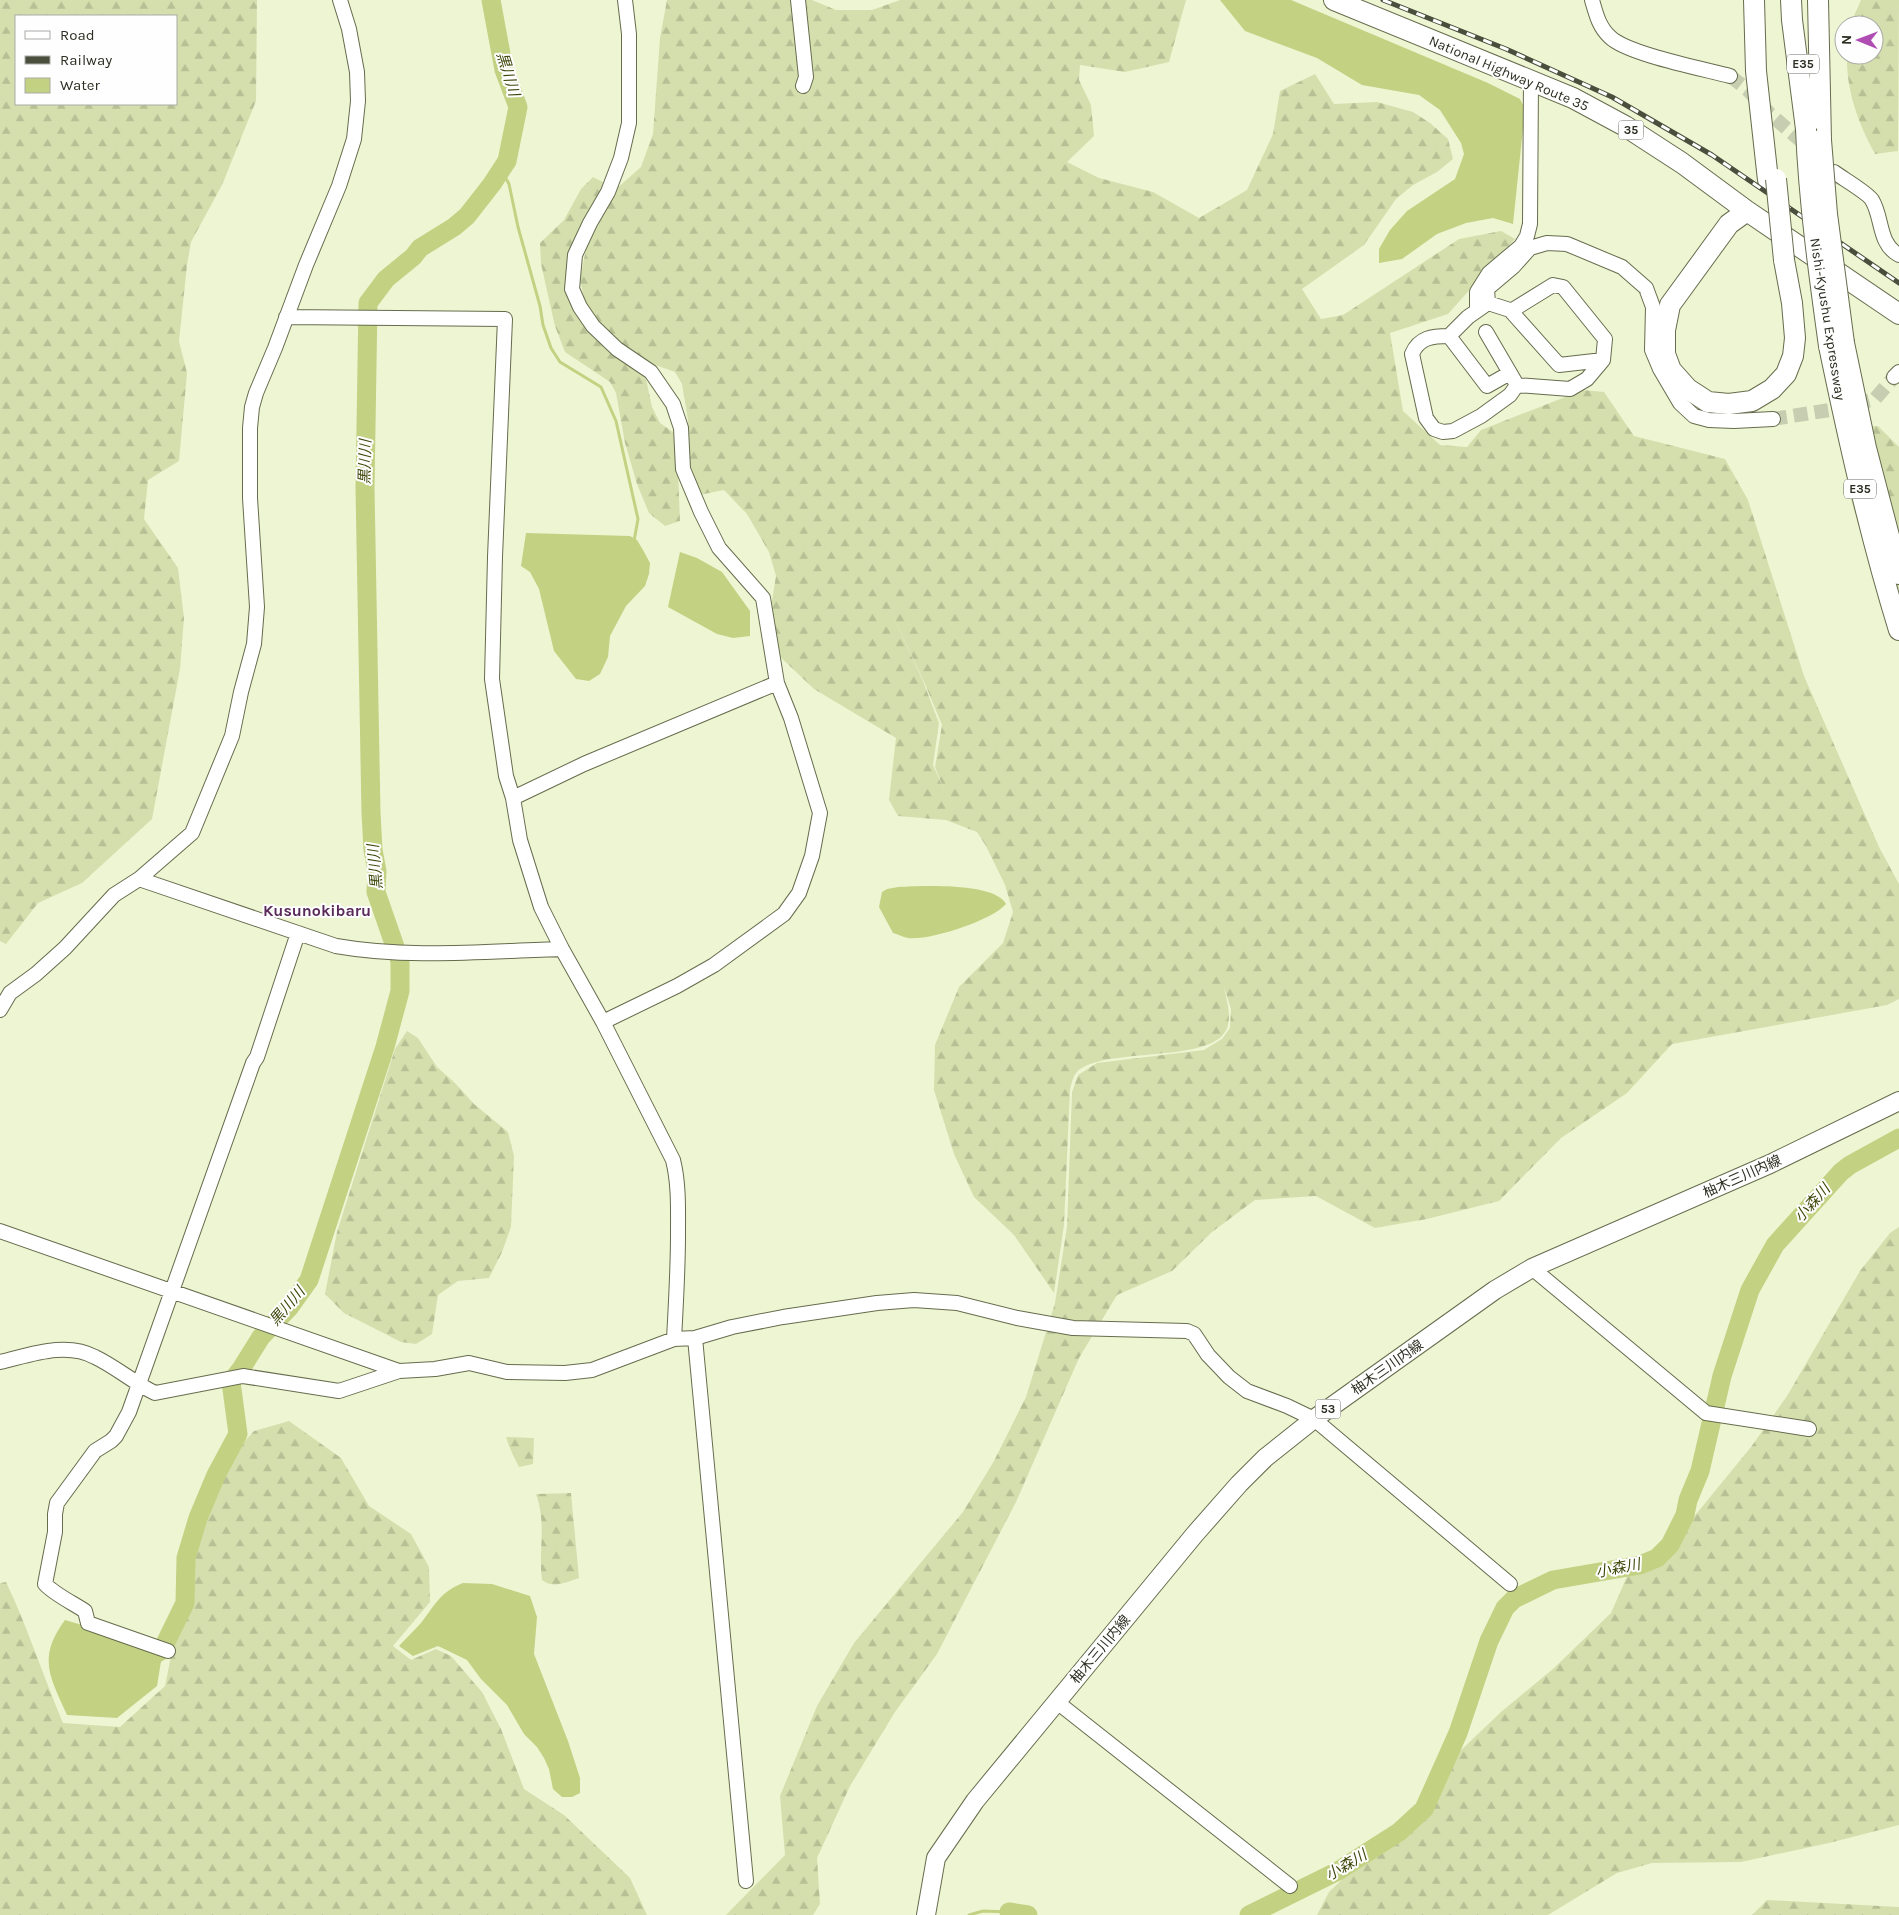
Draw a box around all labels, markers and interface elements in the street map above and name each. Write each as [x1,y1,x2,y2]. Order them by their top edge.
legend [15,15,178,105]
north arrow [1834,15,1884,65]
text: Road [60,26,95,44]
street label: National Highway Route 35 [1426,32,1591,115]
text: N [1838,35,1855,45]
water label: 黒川川 [493,50,524,100]
text: Railway [60,51,112,69]
road number: E35 [1787,54,1819,74]
text: Water [60,76,101,94]
road number: 35 [1618,120,1644,140]
street label: Nishi-Kyushu Expressway [1806,237,1849,402]
water label: 黒川川 [356,437,374,485]
road number: E35 [1844,479,1876,498]
water label: 黒川川 [364,842,386,890]
district label: Kusunokibaru [263,901,371,920]
street label: 柚木三川内線 [1700,1152,1784,1201]
water label: 小森川 [1790,1179,1835,1226]
water label: 黒川川 [266,1281,310,1329]
street label: 柚木三川内線 [1348,1336,1427,1398]
road number: 53 [1316,1400,1340,1418]
water label: 小森川 [1594,1554,1644,1581]
street label: 柚木三川内線 [1067,1612,1134,1687]
water label: 小森川 [1322,1845,1372,1884]

